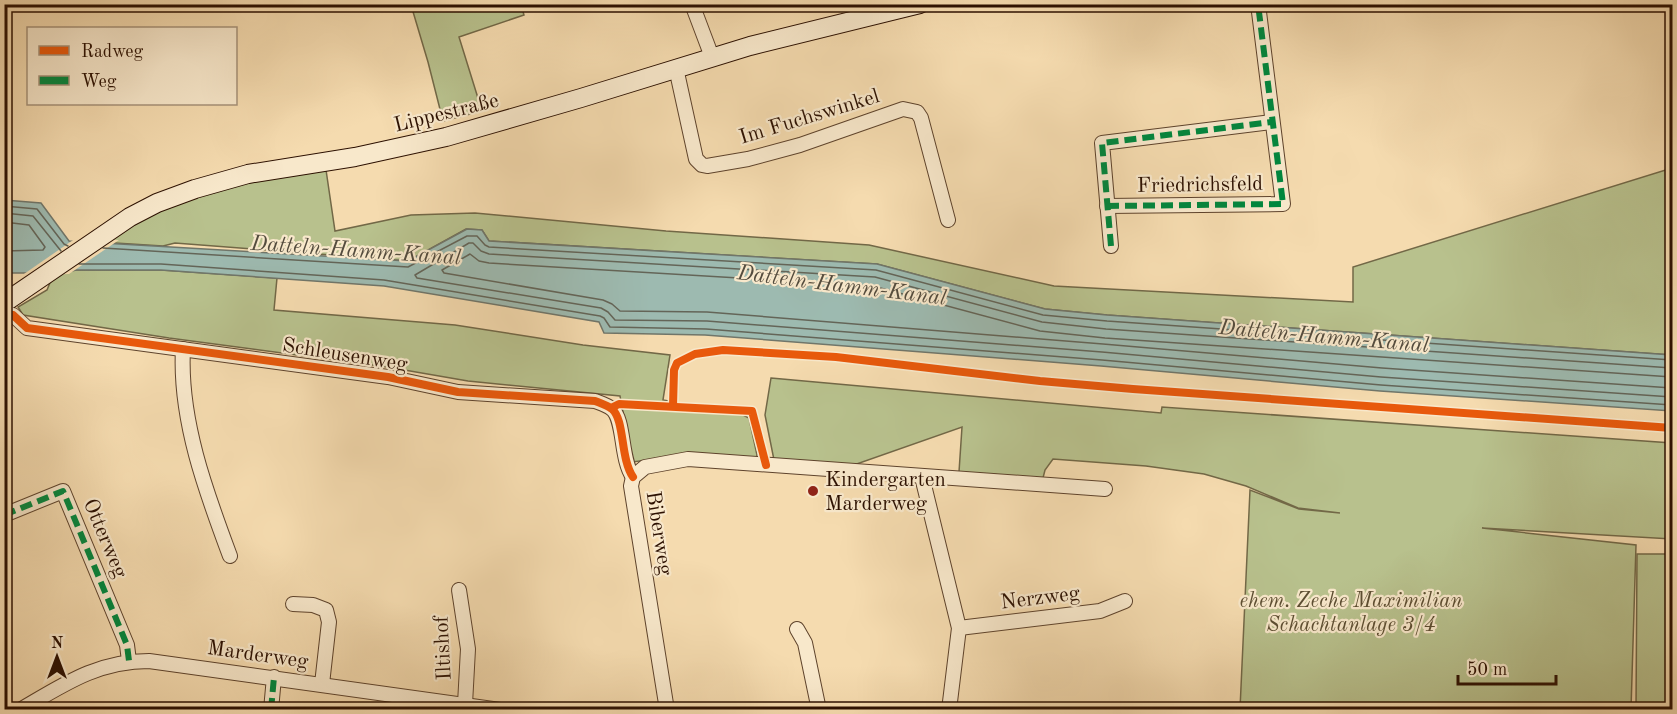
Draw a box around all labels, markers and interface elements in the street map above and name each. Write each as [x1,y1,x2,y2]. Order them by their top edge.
legend [27,27,237,105]
text: Radweg [81,43,144,61]
text: Weg [81,73,117,91]
street label: Im Fuchswinkel [737,86,882,149]
street label: Lippestraße [392,90,501,137]
street label: Friedrichsfeld [1137,174,1263,197]
water label: Datteln-Hamm-Kanal [249,233,462,269]
water label: Datteln-Hamm-Kanal [735,262,948,310]
water label: Datteln-Hamm-Kanal [1217,317,1430,357]
street label: Schleusenweg [281,335,410,376]
place label: Kindergarten Marderweg [825,470,946,515]
marker: Kindergarten Marderweg [806,484,820,498]
street label: Biberweg [641,489,676,578]
street label: Otterweg [79,496,131,582]
street label: Nerzweg [999,583,1082,614]
park label: ehem. Zeche Maximilian Schachtanlage 3/4 [1240,591,1462,636]
street label: Iltishof [431,614,456,681]
north arrow [27,627,87,687]
text: N [51,636,64,652]
street label: Marderweg [206,638,310,673]
scale bar [1458,648,1556,686]
text: 50 m [1467,661,1507,679]

